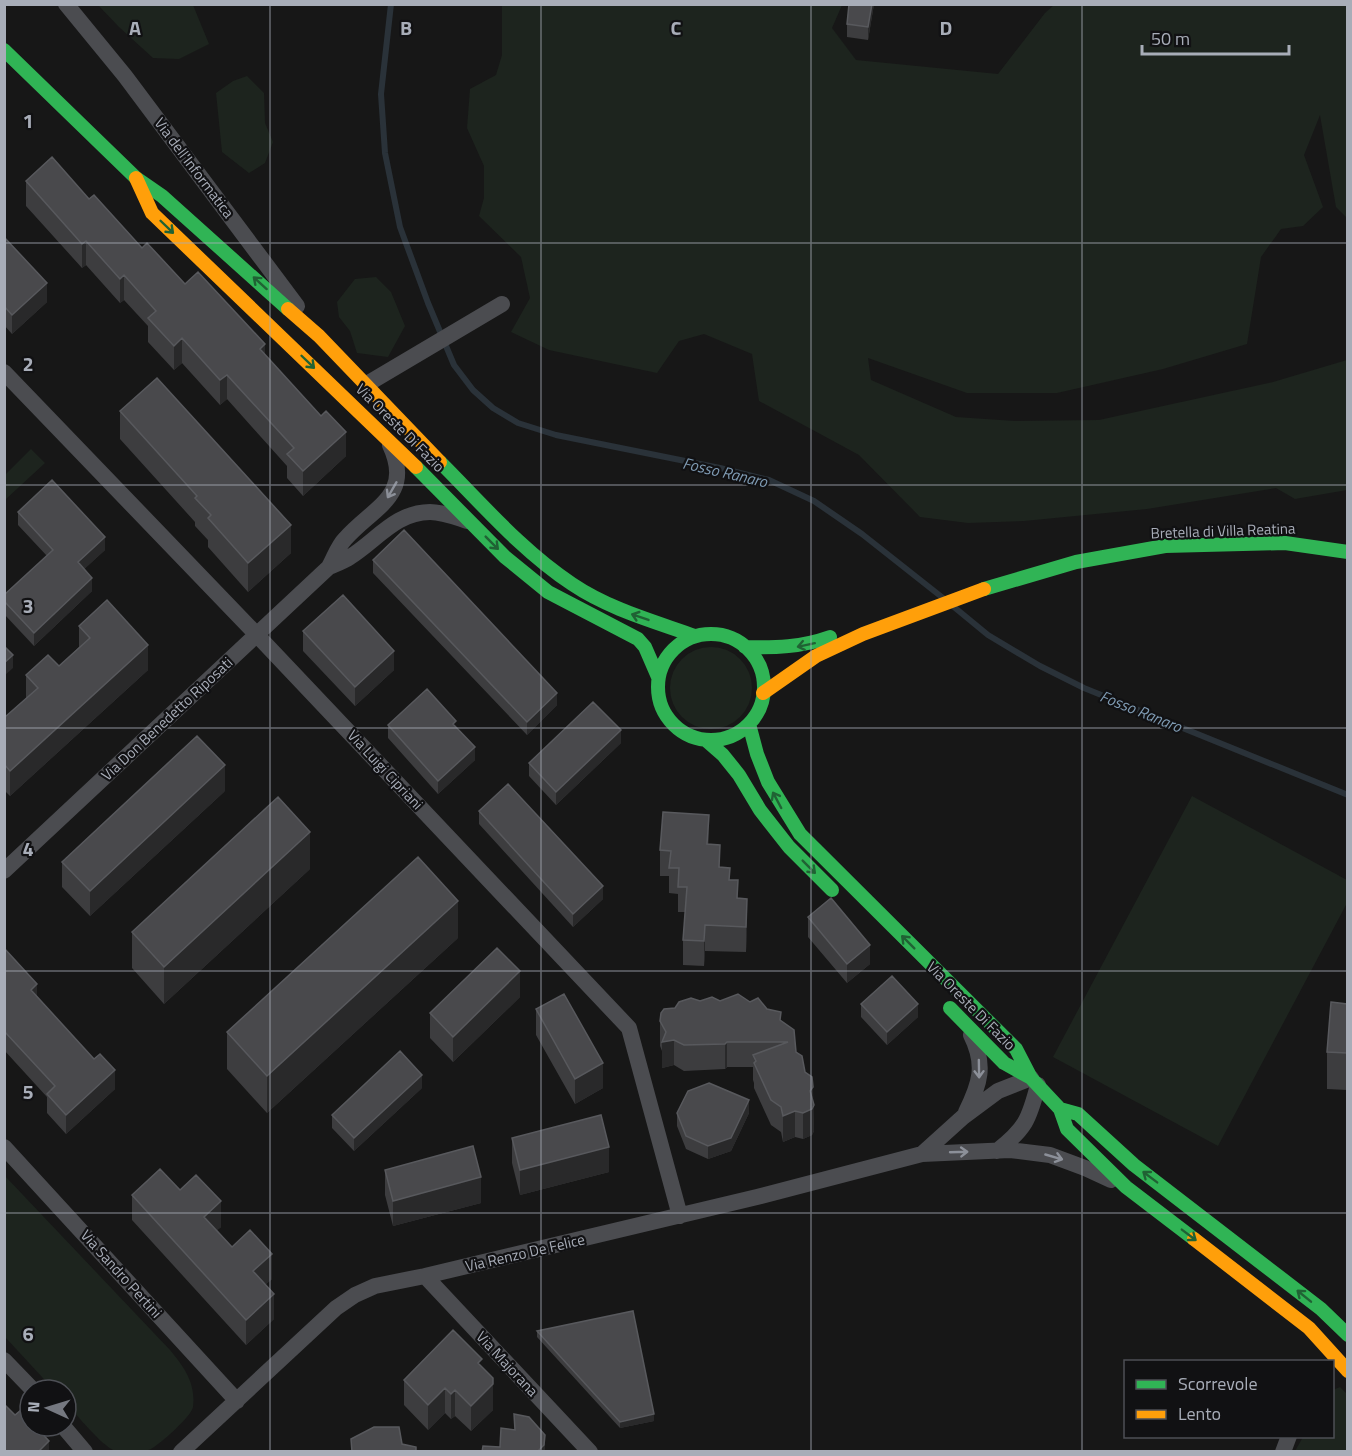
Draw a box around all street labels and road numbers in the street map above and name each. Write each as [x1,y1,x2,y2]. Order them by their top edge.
street label: Via dell'Informatica [149,113,240,223]
street label: Via Oreste Di Fazio [351,378,450,477]
street label: Bretella di Villa Reatina [1150,516,1296,545]
street label: Via Don Benedetto Riposati [96,651,238,786]
street label: Via Luigi Cipriani [342,724,429,815]
street label: Via Oreste Di Fazio [922,956,1021,1055]
street label: Via Sandro Pertini [75,1224,167,1323]
street label: Via Renzo De Felice [463,1228,587,1277]
street label: Via Majorana [471,1326,544,1402]

